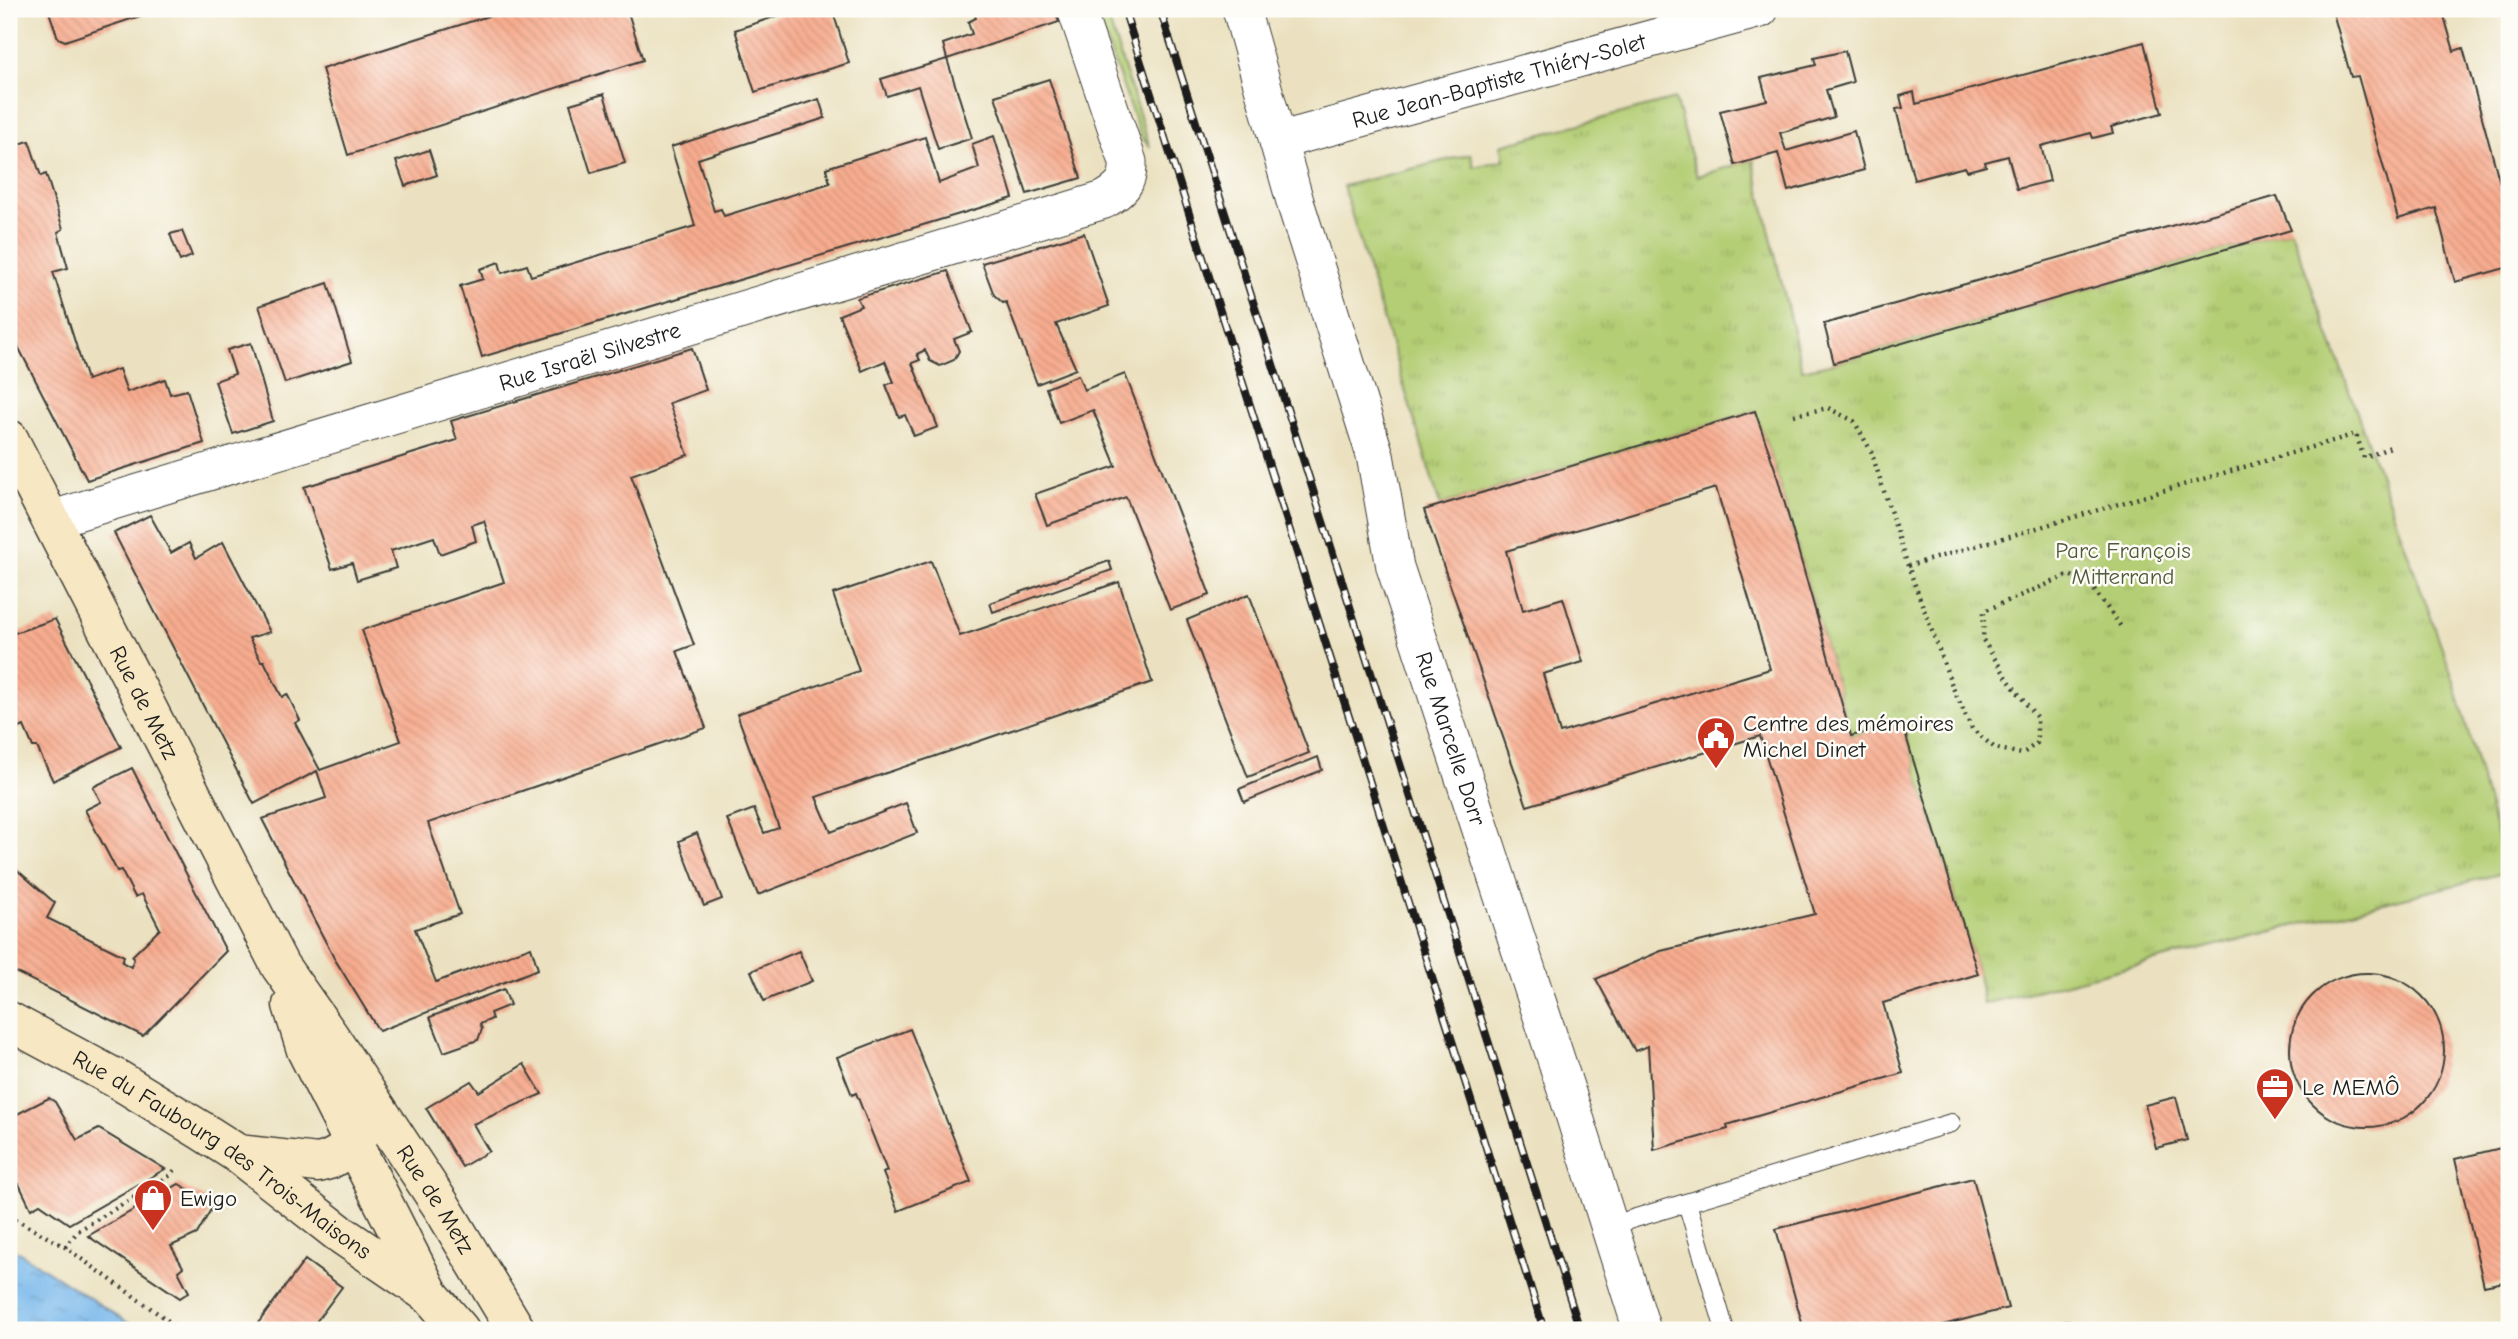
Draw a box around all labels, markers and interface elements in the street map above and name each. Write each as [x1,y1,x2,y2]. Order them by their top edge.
street label: Rue Jean-Baptiste Thiéry-Solet [1349,28,1650,134]
street label: Rue Israël Silvestre [496,316,684,397]
park label: Parc François Mitterrand [2055,537,2191,590]
street label: Rue de Metz [104,641,184,764]
street label: Rue Marcelle Dorr [1410,648,1492,830]
place label: Centre des mémoires Michel Dinet [1743,710,1954,763]
public building icon: Centre des mémoires Michel Dinet [1695,715,1737,770]
street label: Rue du Faubourg des Trois-Maisons [68,1045,376,1265]
office icon: Le MEMÔ [2254,1066,2296,1121]
place label: Le MEMÔ [2302,1074,2399,1101]
street label: Rue de Metz [391,1140,480,1259]
shop icon: Ewigo [132,1177,174,1232]
place label: Ewigo [180,1185,237,1212]

